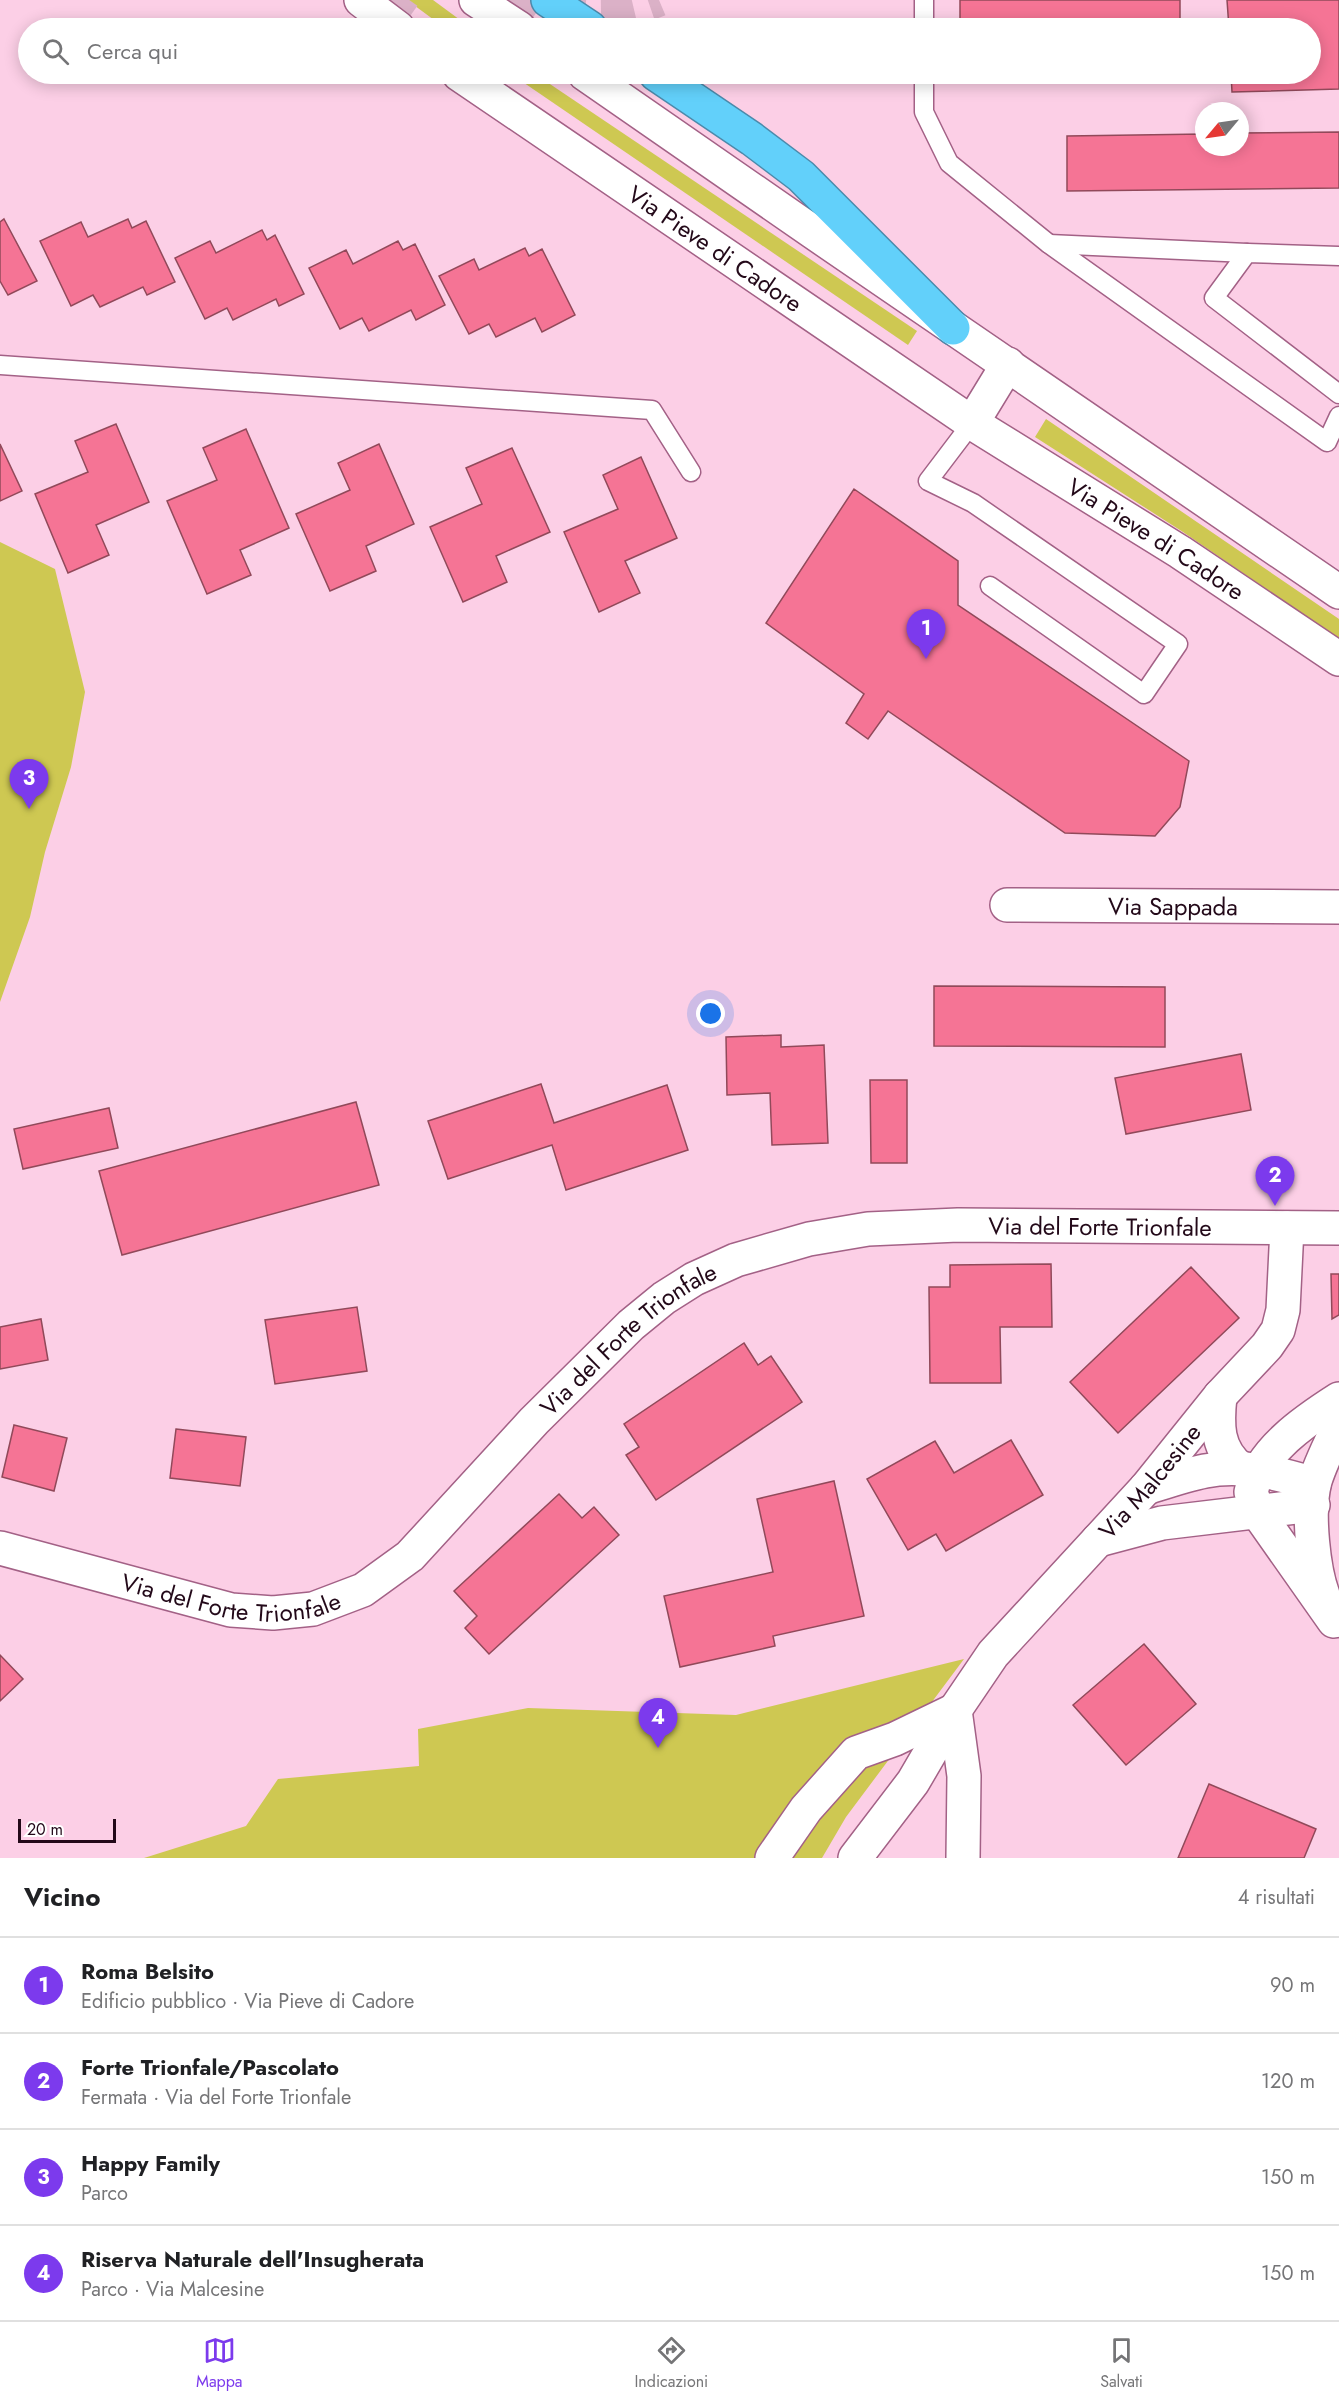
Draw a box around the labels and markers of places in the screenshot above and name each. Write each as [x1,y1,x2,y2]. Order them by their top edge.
pin: 1 [906,610,946,659]
pin: 3 [9,760,48,809]
pin: 2 [1256,1156,1294,1206]
pin: 4 [638,1698,678,1748]

